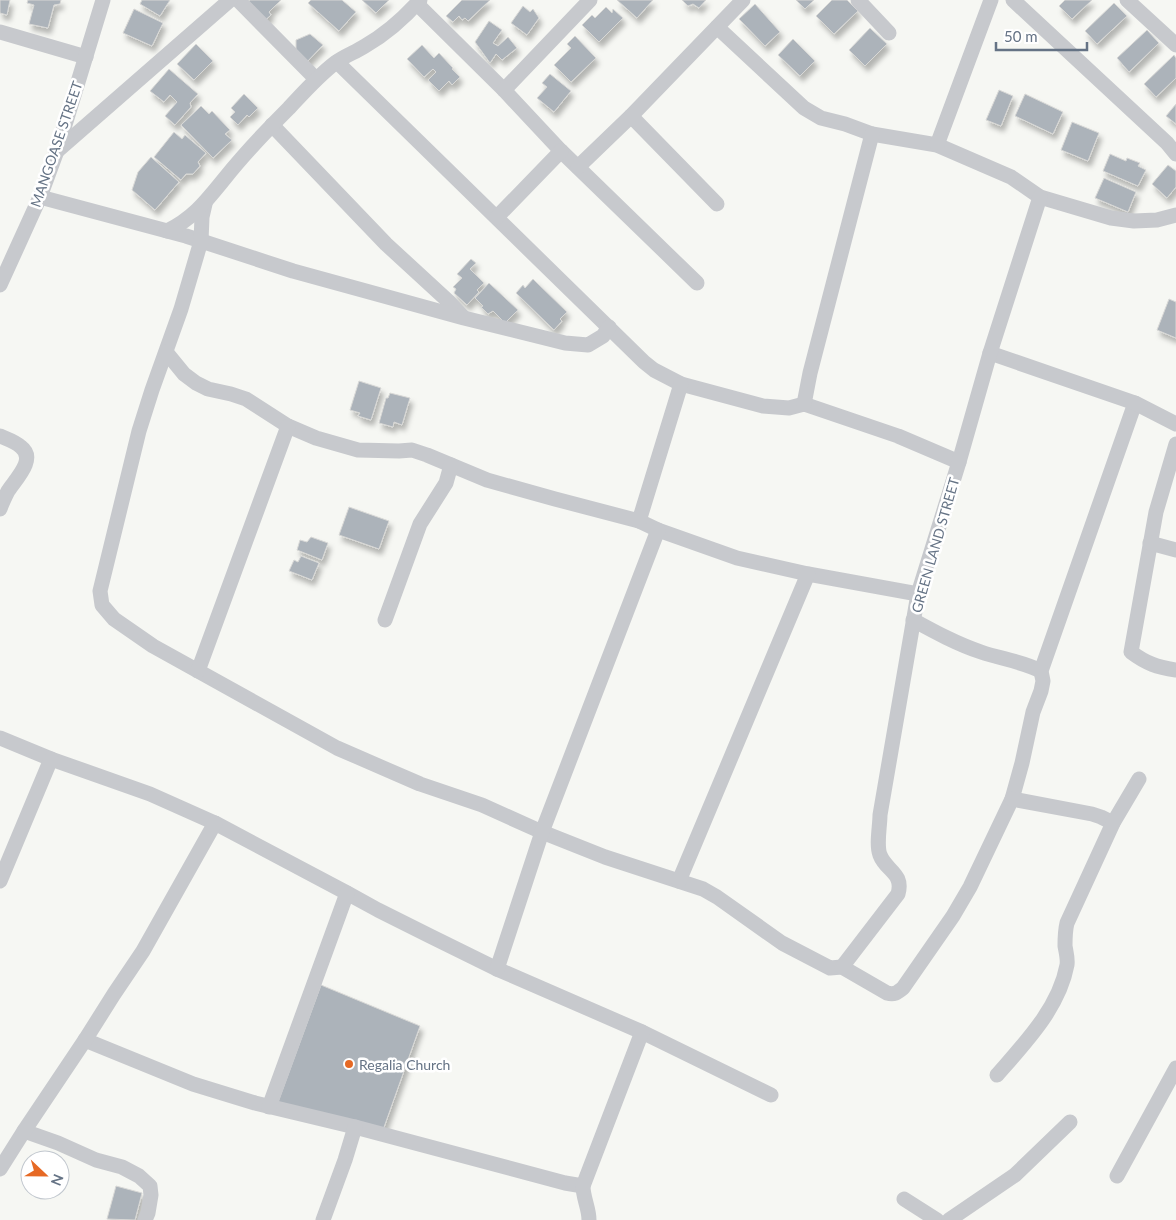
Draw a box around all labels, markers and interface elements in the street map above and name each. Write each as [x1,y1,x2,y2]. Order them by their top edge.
scale bar [996,20,1087,52]
text: 50 m [1004,27,1038,45]
street label: MANGOASE STREET [26,78,86,209]
street label: GREEN LAND STREET [908,475,963,615]
place label: Regalia Church [359,1056,450,1073]
marker: Regalia Church [343,1058,355,1070]
north arrow [20,1150,70,1200]
text: N [48,1172,67,1188]

